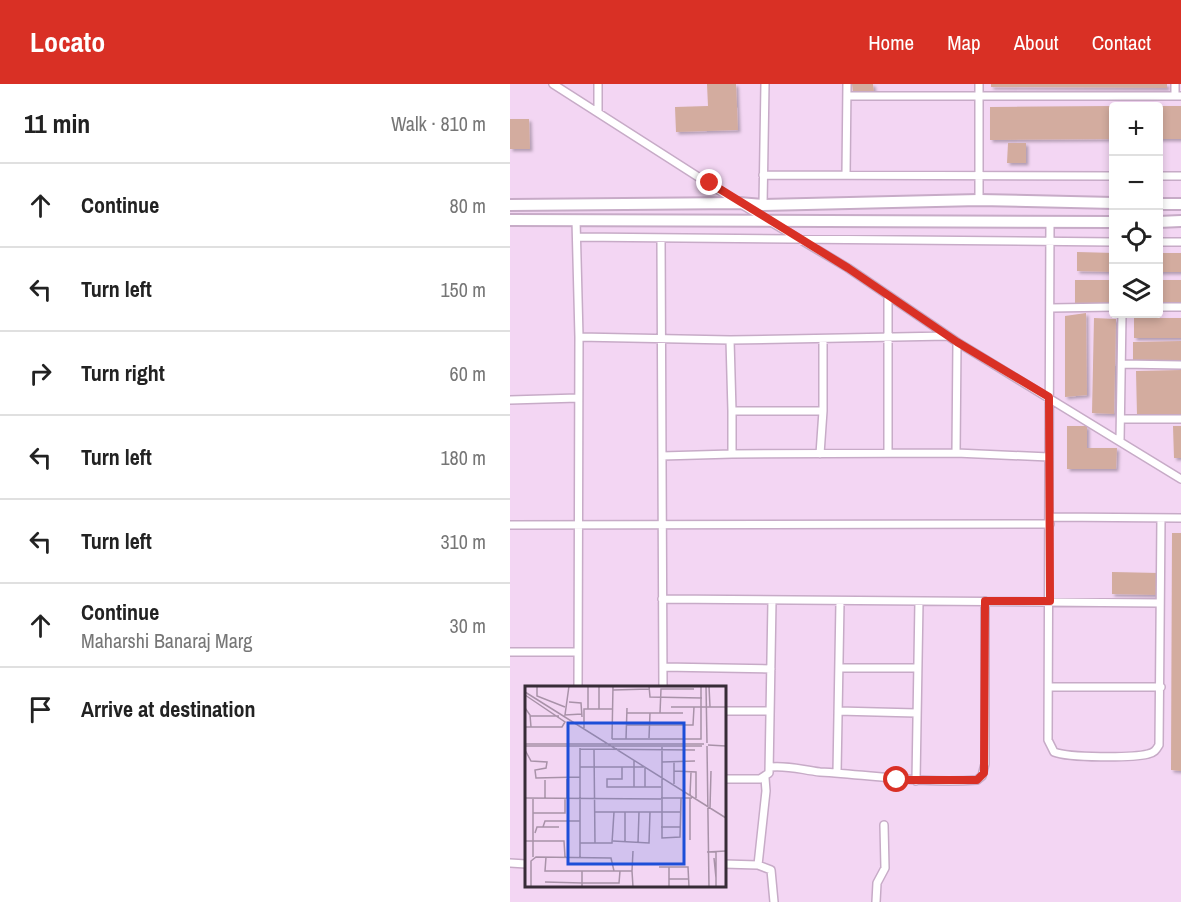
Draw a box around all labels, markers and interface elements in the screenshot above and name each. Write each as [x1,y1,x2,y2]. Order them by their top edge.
text: Locato [30,23,105,61]
text: Home [868,28,914,57]
text: Map [947,28,981,57]
text: About [1014,28,1059,57]
text: Contact [1092,28,1151,57]
map controls [1109,102,1163,318]
button: + [1109,102,1163,156]
text: 11 min [24,106,90,141]
text: Walk · 810 m [391,110,486,137]
button: − [1109,156,1163,210]
route end [696,169,722,195]
icon: ahead [24,189,57,222]
text: Continue [81,190,159,220]
text: 80 m [450,192,486,219]
button: locate [1109,210,1163,264]
button: layers [1109,264,1163,318]
icon: left [24,273,57,306]
text: Turn left [81,274,152,304]
text: 150 m [440,276,486,303]
icon: right [24,357,57,390]
text: Turn right [81,358,165,388]
text: 60 m [450,360,486,387]
icon: left [24,441,57,474]
text: Turn left [81,442,152,472]
text: 180 m [440,444,486,471]
icon: left [24,525,57,558]
text: Turn left [81,526,152,556]
text: 310 m [440,528,486,555]
text: Continue [81,597,159,627]
icon: ahead [24,609,57,642]
text: 30 m [450,612,486,639]
text: Maharshi Banaraj Marg [81,627,252,654]
inset map [525,686,726,887]
icon: arrive [24,693,57,726]
text: Arrive at destination [81,694,255,724]
route start [883,766,909,792]

